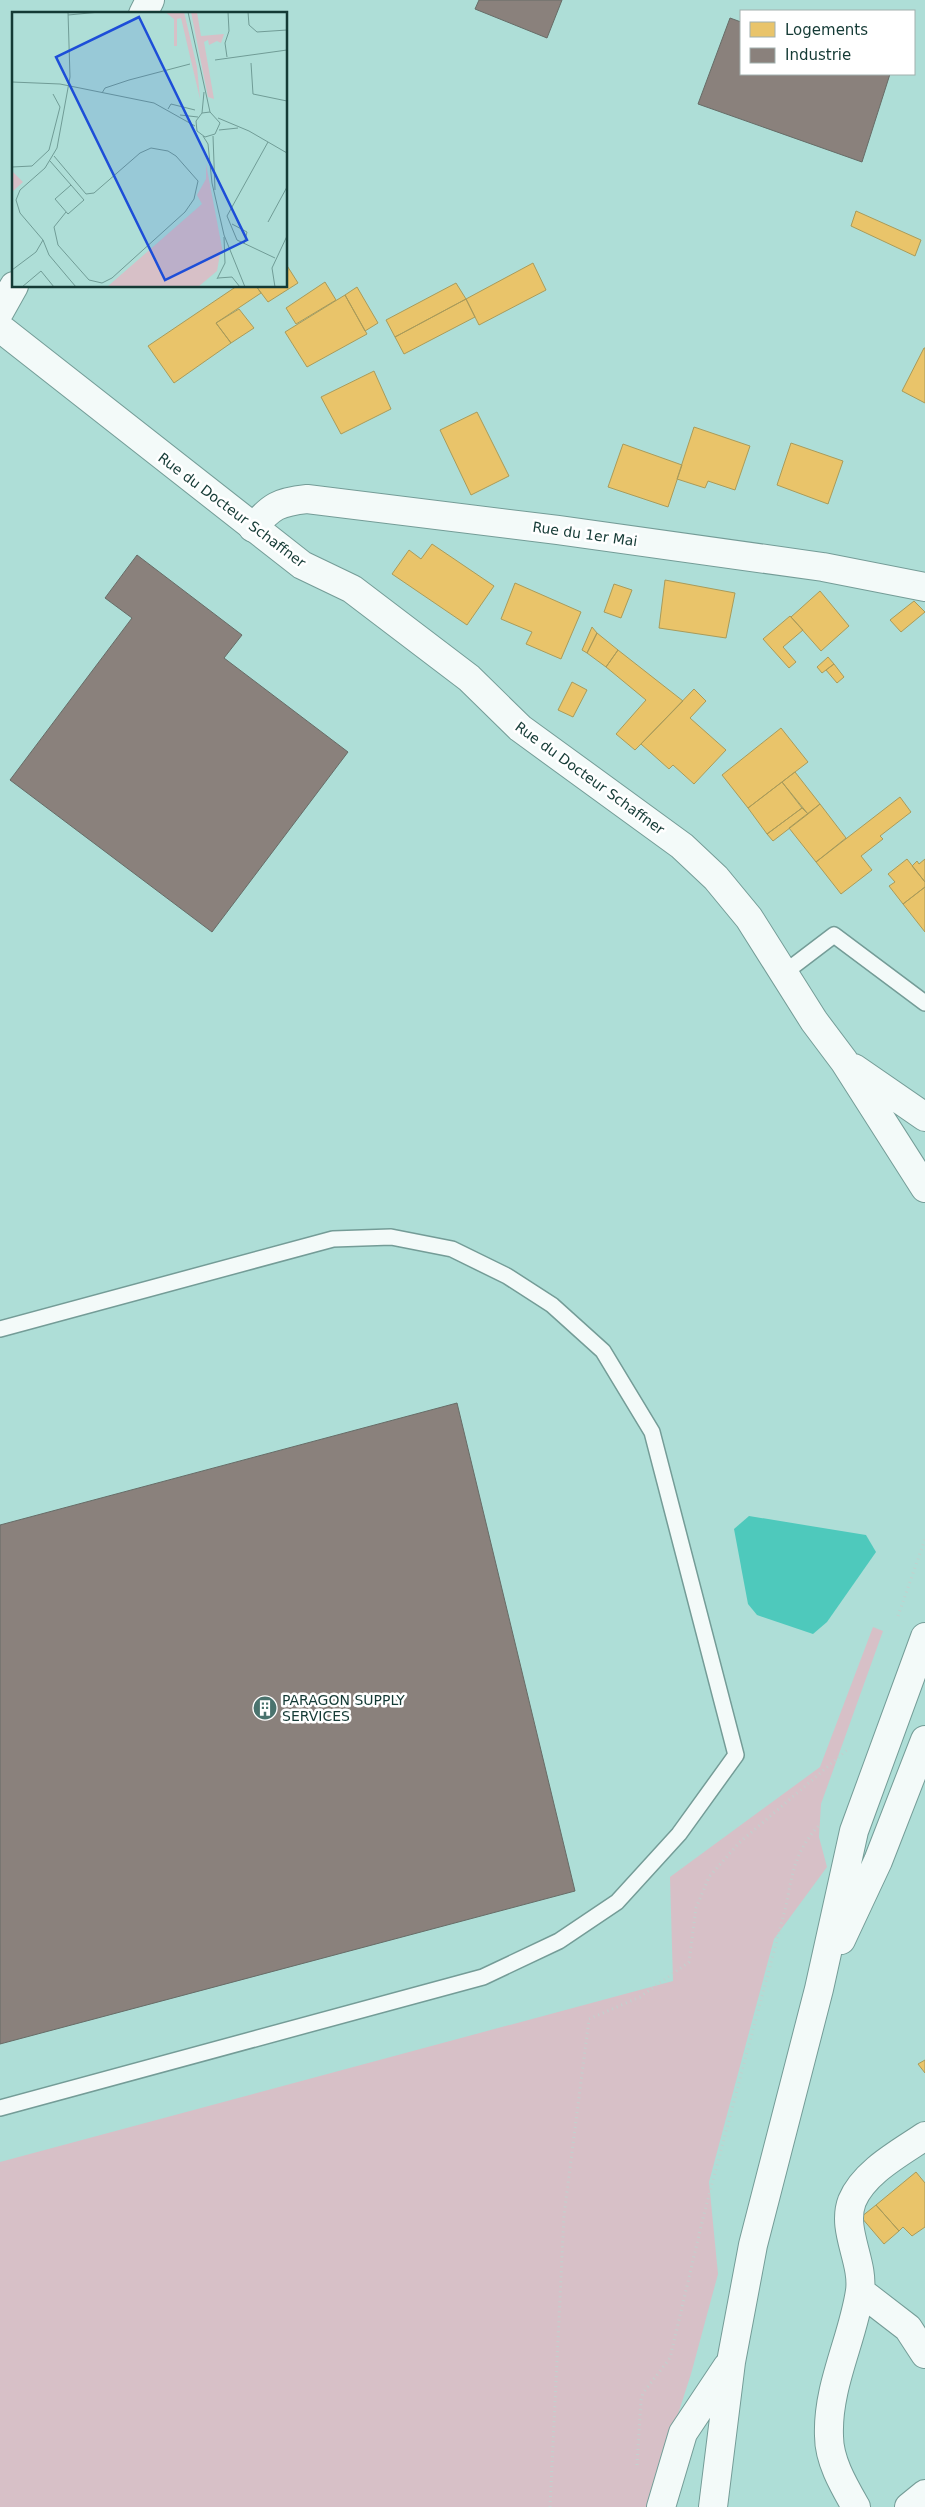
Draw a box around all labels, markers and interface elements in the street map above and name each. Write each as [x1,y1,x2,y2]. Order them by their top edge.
legend [740,10,915,75]
inset map [12,12,288,288]
text: Logements [785,21,868,39]
text: Industrie [785,46,851,64]
street label: Rue du Docteur Schaffner [155,449,309,571]
street label: Rue du 1er Mai [532,519,638,549]
street label: Rue du Docteur Schaffner [512,719,668,838]
place label: PARAGON SUPPLY SERVICES [282,1692,405,1724]
building icon: PARAGON SUPPLY SERVICES [252,1695,278,1721]

